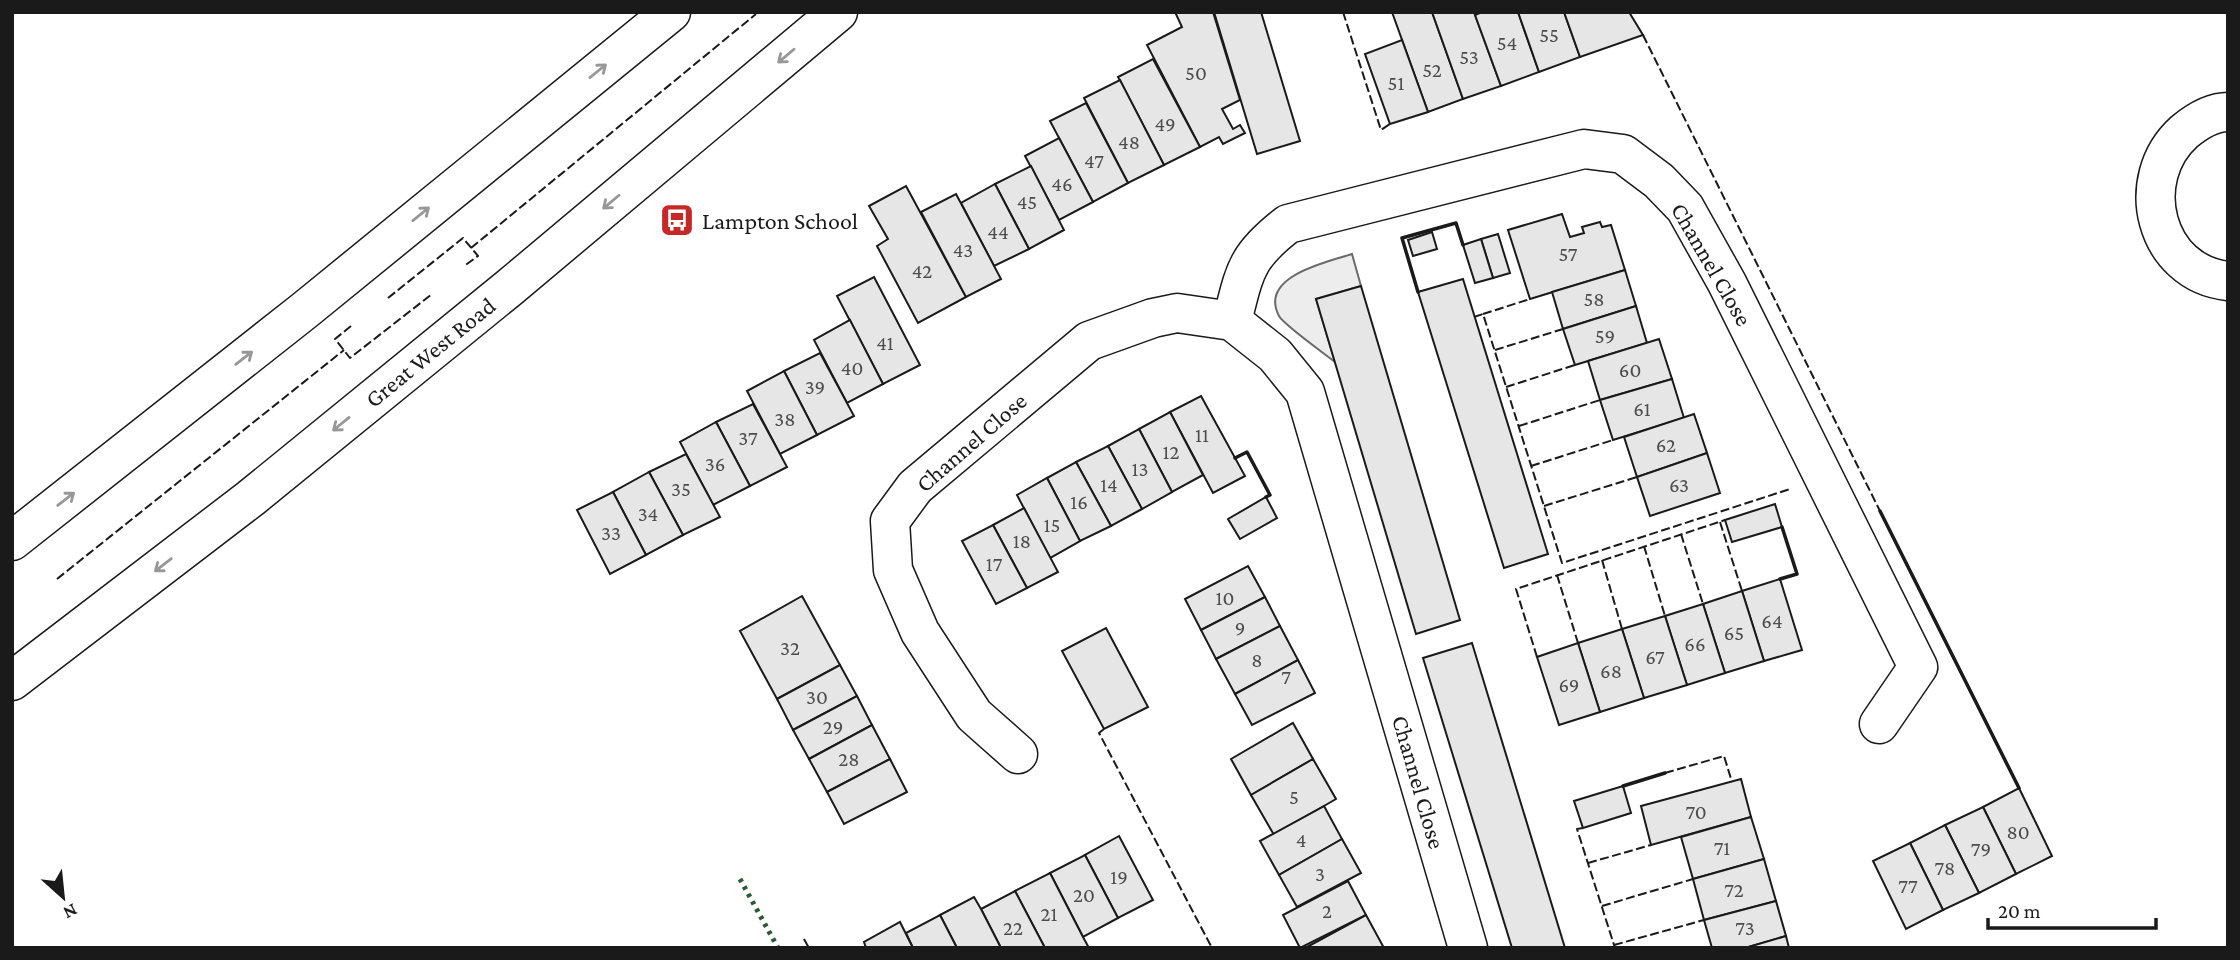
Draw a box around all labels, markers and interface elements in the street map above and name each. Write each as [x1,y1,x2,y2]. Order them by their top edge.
house number: 55 [1539,23,1559,47]
house number: 54 [1497,31,1517,55]
house number: 53 [1459,45,1479,69]
one-way arrow [777,48,795,64]
house number: 52 [1422,58,1442,82]
house number: 50 [1185,61,1207,85]
one-way arrow [588,64,606,79]
house number: 51 [1388,71,1404,95]
house number: 49 [1154,112,1176,136]
house number: 48 [1118,130,1140,154]
house number: 47 [1084,149,1104,173]
house number: 46 [1051,172,1073,196]
house number: 45 [1017,190,1037,214]
one-way arrow [603,194,621,210]
street label: Channel Close [1666,198,1758,330]
bus stop icon: Lampton School [658,201,696,239]
one-way arrow [411,206,429,222]
place label: Lampton School [702,207,858,234]
house number: 44 [987,220,1009,244]
house number: 43 [953,238,973,262]
house number: 57 [1559,242,1578,266]
house number: 42 [912,259,932,283]
house number: 58 [1583,287,1605,311]
street label: Great West Road [360,291,501,413]
house number: 59 [1595,324,1615,348]
house number: 41 [876,331,894,355]
one-way arrow [235,350,253,365]
house number: 40 [841,356,863,380]
house number: 60 [1619,358,1641,382]
house number: 39 [805,375,825,399]
street label: Channel Close [910,387,1032,497]
house number: 61 [1633,397,1651,421]
house number: 38 [774,407,796,431]
one-way arrow [333,417,351,432]
house number: 11 [1195,423,1209,447]
house number: 37 [738,426,758,450]
house number: 62 [1656,433,1676,457]
house number: 12 [1163,440,1179,464]
house number: 36 [705,452,725,476]
house number: 13 [1132,457,1148,481]
house number: 14 [1100,473,1118,497]
house number: 63 [1669,473,1689,497]
house number: 35 [671,477,691,501]
house number: 16 [1070,490,1088,514]
one-way arrow [56,491,74,506]
house number: 34 [638,502,658,526]
house number: 15 [1044,513,1060,537]
house number: 33 [601,521,621,545]
house number: 18 [1013,529,1031,553]
house number: 17 [986,552,1003,576]
one-way arrow [154,558,172,573]
house number: 10 [1216,586,1234,610]
house number: 64 [1761,609,1783,633]
house number: 9 [1235,616,1245,640]
house number: 65 [1724,621,1744,645]
house number: 66 [1684,632,1706,656]
house number: 32 [780,636,800,660]
house number: 67 [1645,645,1665,669]
house number: 8 [1251,648,1263,672]
house number: 68 [1600,659,1622,683]
house number: 7 [1281,665,1291,689]
house number: 69 [1559,673,1579,697]
house number: 30 [806,685,828,709]
street label: Channel Close [1387,712,1451,852]
house number: 29 [823,715,843,739]
house number: 28 [838,747,860,771]
house number: 5 [1289,785,1299,809]
house number: 70 [1685,800,1707,824]
house number: 80 [2006,820,2030,844]
house number: 4 [1296,828,1306,852]
house number: 71 [1714,836,1730,860]
house number: 79 [1971,837,1991,861]
house number: 78 [1935,856,1955,880]
north arrow [28,862,98,932]
house number: 3 [1315,862,1325,886]
house number: 19 [1110,865,1128,889]
house number: 77 [1898,874,1918,898]
house number: 72 [1724,878,1744,902]
house number: 20 [1073,883,1095,907]
scale bar [1988,886,2156,930]
text: N [60,899,81,924]
house number: 2 [1322,899,1332,923]
text: 20 m [1998,899,2041,923]
house number: 21 [1041,902,1058,926]
house number: 22 [1003,916,1023,940]
house number: 73 [1735,916,1755,940]

